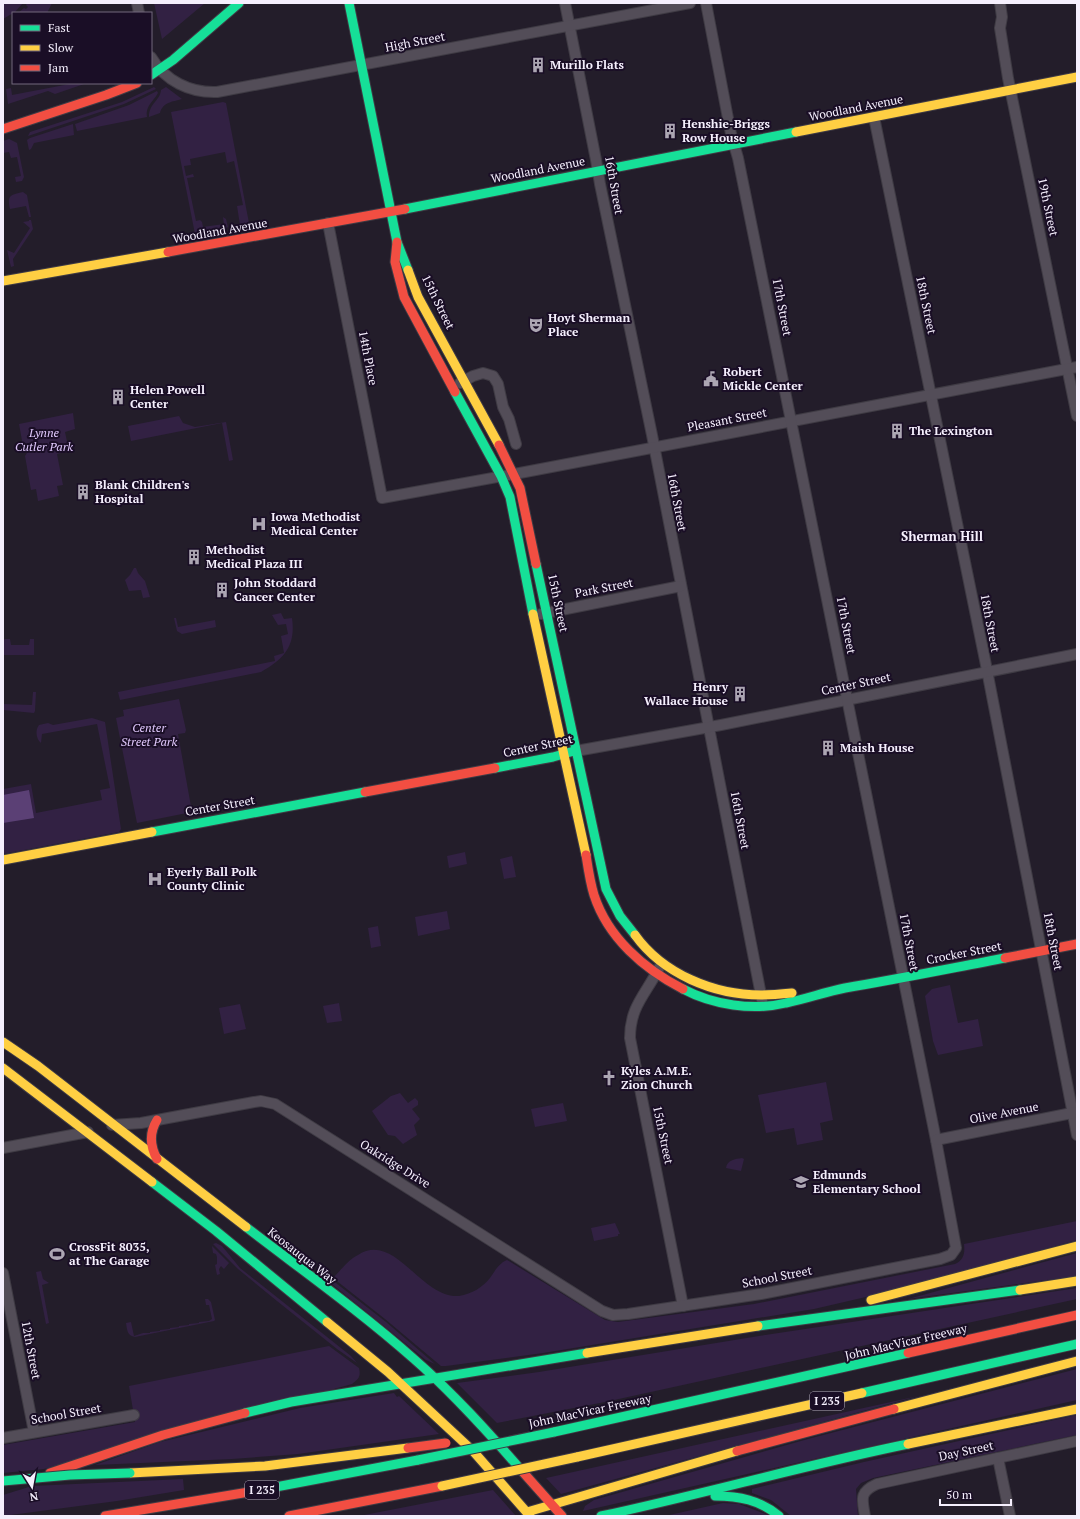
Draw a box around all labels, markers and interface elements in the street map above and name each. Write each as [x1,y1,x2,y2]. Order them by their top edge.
legend [12,12,152,84]
text: Fast [48,20,71,35]
street label: High Street [384,28,447,55]
text: Slow [48,40,74,55]
building icon: Murillo Flats [529,56,547,74]
place label: Murillo Flats [550,57,624,72]
text: Jam [48,60,69,75]
street label: Woodland Avenue [807,91,904,124]
place label: Henshie-Briggs Row House [682,116,770,145]
building icon: Henshie-Briggs Row House [661,122,679,140]
street label: Woodland Avenue [489,153,586,186]
street label: 16th Street [602,154,627,216]
street label: 19th Street [1035,176,1062,238]
street label: Woodland Avenue [171,215,268,246]
street label: 15th Street [419,272,458,332]
street label: 18th Street [913,274,940,336]
street label: 17th Street [770,277,796,338]
place label: Hoyt Sherman Place [548,310,630,339]
theatre icon: Hoyt Sherman Place [527,316,545,334]
street label: 14th Place [356,329,381,387]
place label: Robert Mickle Center [723,364,804,393]
public building icon: Robert Mickle Center [702,370,720,388]
place label: Helen Powell Center [130,382,205,411]
building icon: Helen Powell Center [109,388,127,406]
street label: Pleasant Street [686,404,768,435]
building icon: The Lexington [888,422,906,440]
place label: The Lexington [909,423,993,438]
park label: Lynne Cutler Park [15,425,73,454]
street label: 16th Street [664,471,691,533]
place label: Blank Children's Hospital [95,477,190,506]
building icon: Blank Children's Hospital [74,483,92,501]
place label: Iowa Methodist Medical Center [271,509,361,538]
hospital icon: Iowa Methodist Medical Center [250,515,268,533]
district label: Sherman Hill [901,527,983,545]
place label: Methodist Medical Plaza III [206,542,303,571]
building icon: Methodist Medical Plaza III [185,548,203,566]
street label: 15th Street [545,572,572,634]
street label: Park Street [574,574,635,600]
place label: John Stoddard Cancer Center [234,575,317,604]
building icon: John Stoddard Cancer Center [213,581,231,599]
street label: 18th Street [977,592,1004,654]
street label: 17th Street [834,595,860,656]
street label: Center Street [820,669,893,698]
place label: Henry Wallace House [644,679,729,708]
building icon: Henry Wallace House [731,685,749,703]
park label: Center Street Park [121,720,177,749]
street label: Center Street [502,731,575,760]
building icon: Maish House [819,739,837,757]
place label: Maish House [840,740,914,755]
street label: 16th Street [727,789,754,851]
street label: Center Street [184,792,257,819]
place label: Eyerly Ball Polk County Clinic [167,864,257,893]
hospital icon: Eyerly Ball Polk County Clinic [146,870,164,888]
street label: 18th Street [1040,910,1067,972]
street label: 17th Street [897,912,923,973]
street label: Crocker Street [925,938,1003,967]
place label: Kyles A.M.E. Zion Church [621,1063,693,1092]
church icon: Kyles A.M.E. Zion Church [600,1069,618,1087]
street label: Olive Avenue [968,1098,1040,1127]
street label: 15th Street [650,1104,677,1166]
street label: Oakridge Drive [357,1136,433,1191]
place label: Edmunds Elementary School [813,1167,921,1196]
school or university icon: Edmunds Elementary School [792,1173,810,1191]
street label: Keosauqua Way [265,1224,340,1288]
place label: CrossFit 8035, at The Garage [69,1239,150,1268]
sports icon: CrossFit 8035, at The Garage [48,1245,66,1263]
street label: School Street [741,1262,814,1291]
street label: 12th Street [18,1319,45,1381]
street label: John MacVicar Freeway [843,1320,969,1363]
street label: John MacVicar Freeway [527,1390,653,1431]
road number: I 235 [810,1392,844,1410]
street label: School Street [30,1400,103,1427]
street label: Day Street [937,1437,995,1464]
north arrow [12,1467,52,1507]
road number: I 235 [245,1481,279,1499]
scale bar [940,1481,1011,1507]
text: 50 m [946,1487,973,1502]
text: N [28,1489,39,1505]

